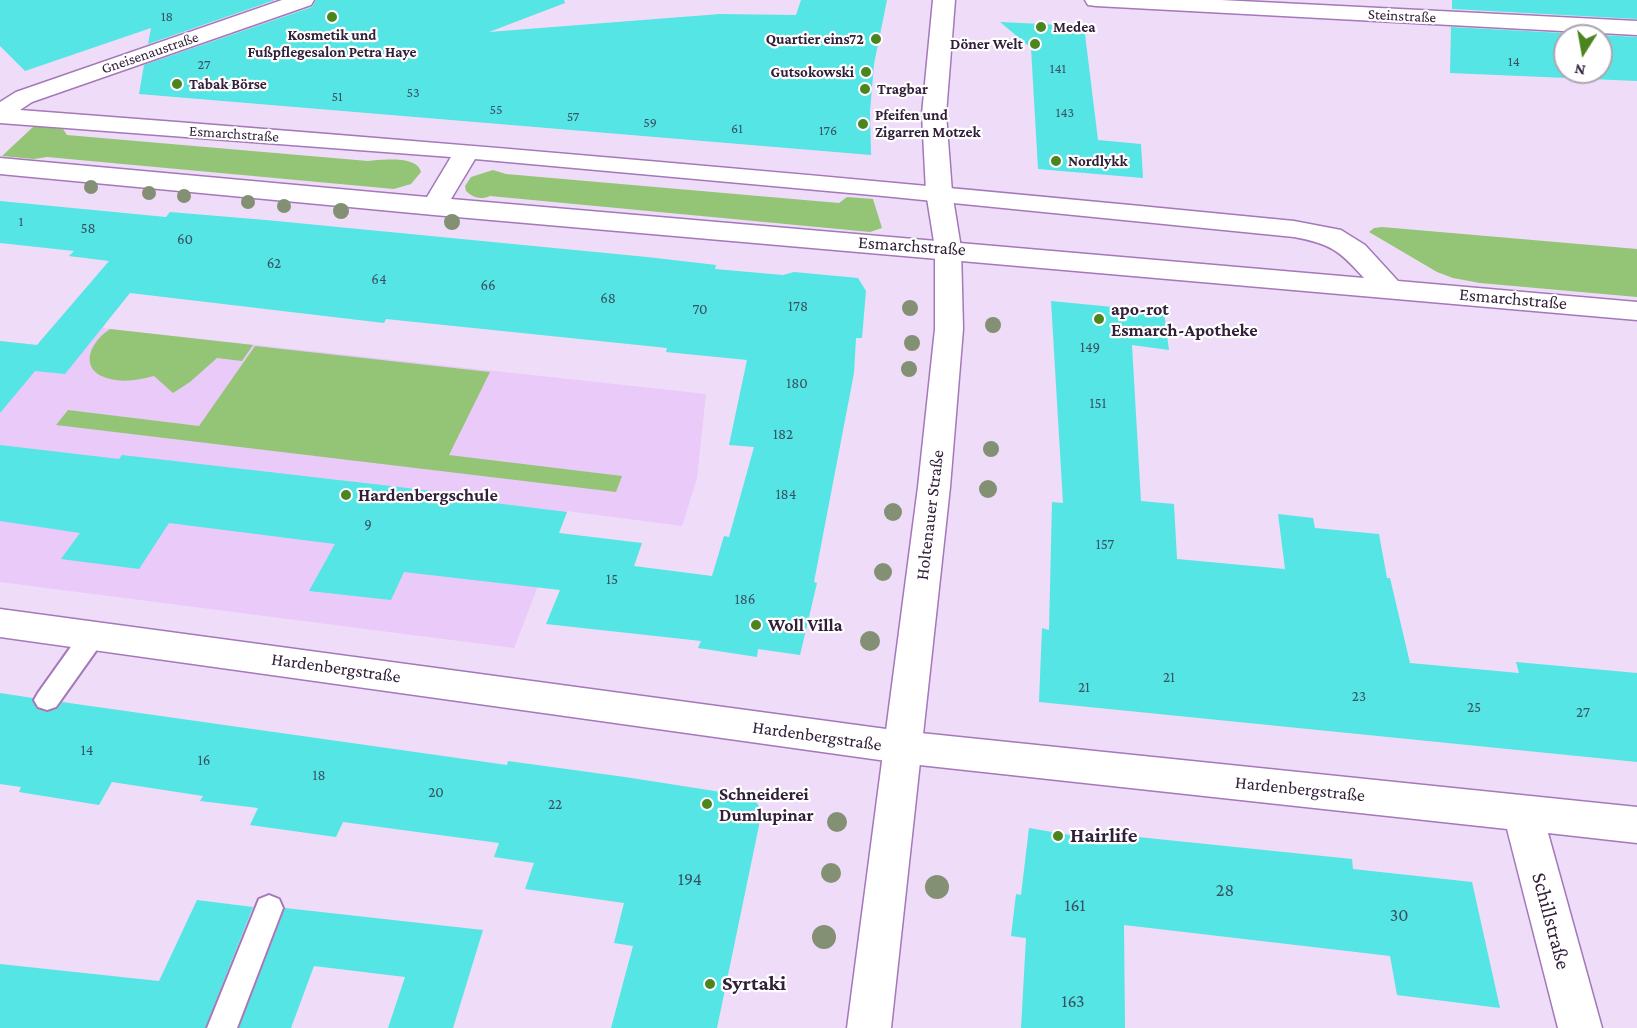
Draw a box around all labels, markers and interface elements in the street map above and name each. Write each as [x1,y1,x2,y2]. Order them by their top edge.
street label: Steinstraße [1367,5,1437,27]
house number: 18 [161,9,173,25]
marker: Kosmetik und Fußpflegesalon Petra Haye [325,10,339,24]
place label: Medea [1053,18,1096,36]
marker: Medea [1034,20,1048,34]
north arrow [1553,24,1613,84]
place label: Kosmetik und Fußpflegesalon Petra Haye [247,26,417,61]
street label: Gneisenaustraße [99,28,201,78]
place label: Quartier eins72 [766,30,864,48]
marker: Quartier eins72 [869,32,883,46]
place label: Döner Welt [950,35,1023,53]
marker: Döner Welt [1028,37,1042,51]
house number: 14 [1508,54,1520,70]
house number: 27 [198,57,210,73]
house number: 141 [1050,61,1066,77]
text: N [1573,61,1587,80]
place label: Gutsokowski [771,63,854,81]
marker: Gutsokowski [859,65,873,79]
place label: Tabak Börse [189,75,267,93]
marker: Tabak Börse [170,77,184,91]
place label: Tragbar [877,80,928,98]
marker: Tragbar [858,82,872,96]
house number: 53 [406,85,420,101]
house number: 51 [331,89,343,105]
house number: 55 [489,102,503,118]
house number: 143 [1056,105,1074,121]
place label: Pfeifen und Zigarren Motzek [875,106,981,141]
house number: 57 [567,109,579,125]
house number: 59 [643,115,657,131]
marker: Pfeifen und Zigarren Motzek [856,117,870,131]
house number: 61 [731,121,743,137]
street label: Esmarchstraße [188,122,280,146]
house number: 176 [819,123,837,139]
place label: Nordlykk [1068,152,1128,170]
marker: Nordlykk [1049,154,1063,168]
house number: 1 [19,214,23,230]
house number: 58 [80,219,96,237]
house number: 60 [177,230,193,248]
street label: Esmarchstraße [857,231,967,261]
house number: 62 [267,254,281,272]
house number: 64 [371,270,387,288]
house number: 66 [480,276,496,294]
street label: Esmarchstraße [1458,284,1568,314]
house number: 68 [600,289,616,307]
house number: 178 [788,297,808,315]
place label: apo-rot Esmarch-Apotheke [1111,298,1258,340]
house number: 70 [692,300,708,318]
marker: apo-rot Esmarch-Apotheke [1092,312,1106,326]
house number: 149 [1080,338,1100,356]
house number: 180 [786,374,808,392]
house number: 151 [1090,394,1106,412]
house number: 182 [773,425,793,443]
street label: Holtenauer Straße [911,449,949,581]
place label: Hardenbergschule [358,484,498,506]
house number: 184 [776,485,796,503]
marker: Hardenbergschule [339,488,353,502]
house number: 9 [364,515,372,533]
house number: 157 [1096,535,1114,553]
house number: 15 [606,570,618,588]
house number: 186 [735,590,755,608]
place label: Woll Villa [768,614,842,636]
marker: Woll Villa [749,618,763,632]
street label: Hardenbergstraße [270,648,402,688]
house number: 21 [1163,668,1175,686]
house number: 21 [1078,678,1090,696]
house number: 23 [1352,687,1366,705]
house number: 25 [1467,698,1481,716]
house number: 27 [1576,703,1590,721]
street label: Hardenbergstraße [751,716,883,756]
house number: 14 [81,741,93,759]
house number: 16 [198,751,210,769]
house number: 18 [312,766,326,784]
street label: Hardenbergstraße [1234,771,1366,807]
house number: 20 [428,783,444,801]
place label: Schneiderei Dumlupinar [719,783,814,826]
house number: 22 [548,795,562,813]
marker: Schneiderei Dumlupinar [700,797,714,811]
place label: Hairlife [1070,823,1137,849]
marker: Hairlife [1051,829,1065,843]
house number: 194 [678,868,702,890]
street label: Schillstraße [1526,870,1576,972]
house number: 28 [1216,879,1234,901]
house number: 161 [1064,894,1086,916]
house number: 30 [1390,904,1408,926]
place label: Syrtaki [722,971,786,997]
marker: Syrtaki [703,977,717,991]
house number: 163 [1061,990,1085,1012]

